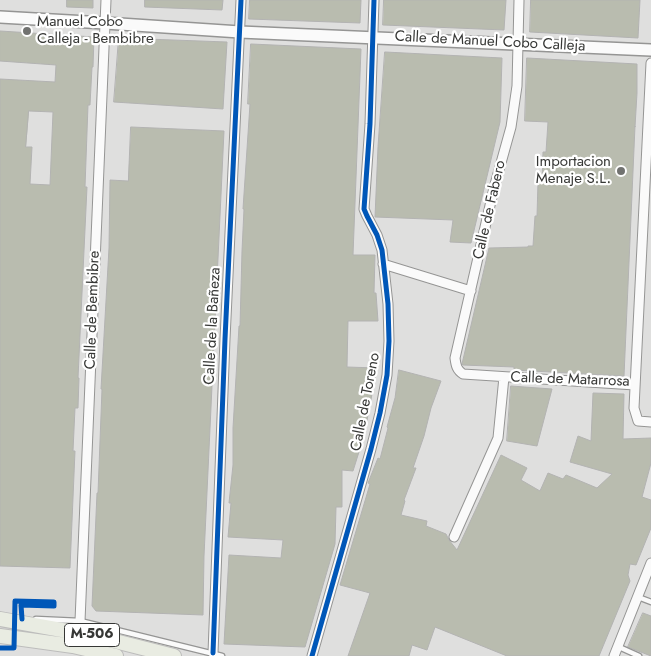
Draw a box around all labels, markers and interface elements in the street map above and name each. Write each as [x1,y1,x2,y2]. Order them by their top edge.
place label: Manuel Cobo Calleja - Bembibre [37,13,154,48]
marker: Manuel Cobo Calleja - Bembibre [21,25,33,37]
street label: Calle de Manuel Cobo Calleja [394,28,586,56]
place label: Importacion Menaje S.L. [536,153,611,188]
street label: Calle de Fabero [470,159,510,261]
marker: Importacion Menaje S.L. [615,165,627,177]
street label: Calle de Bembibre [82,250,104,370]
street label: Calle de la Bañeza [201,267,225,385]
street label: Calle de Toreno [348,351,384,453]
street label: Calle de Matarrosa [510,369,630,391]
road number: M-506 [64,624,120,646]

